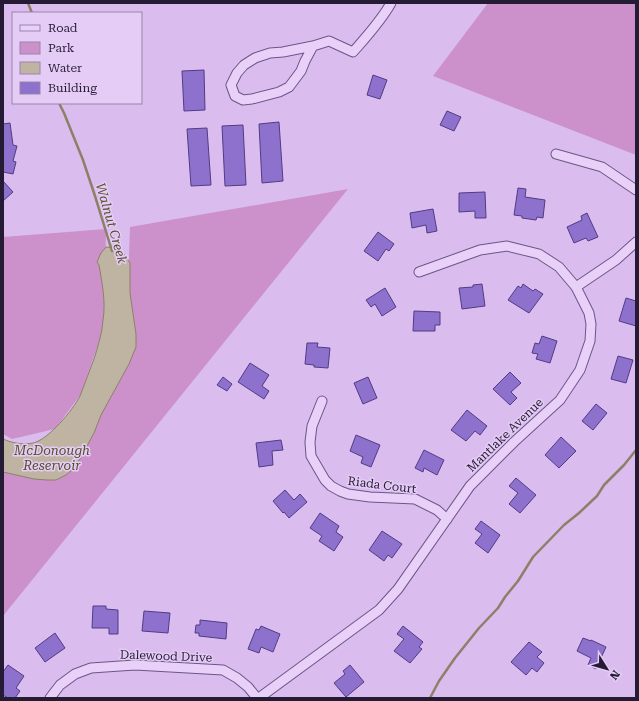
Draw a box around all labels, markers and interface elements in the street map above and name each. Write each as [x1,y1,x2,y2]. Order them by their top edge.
legend [12,12,142,104]
text: Road [48,21,78,35]
text: Park [48,41,75,55]
text: Water [48,61,82,75]
text: Building [48,81,97,95]
water label: Walnut Creek [93,181,130,266]
street label: Mantlake Avenue [464,395,546,475]
water label: McDonough Reservoir [13,443,90,473]
street label: Riada Court [347,474,418,496]
street label: Dalewood Drive [120,647,213,665]
north arrow [587,649,627,689]
text: N [607,667,622,682]

